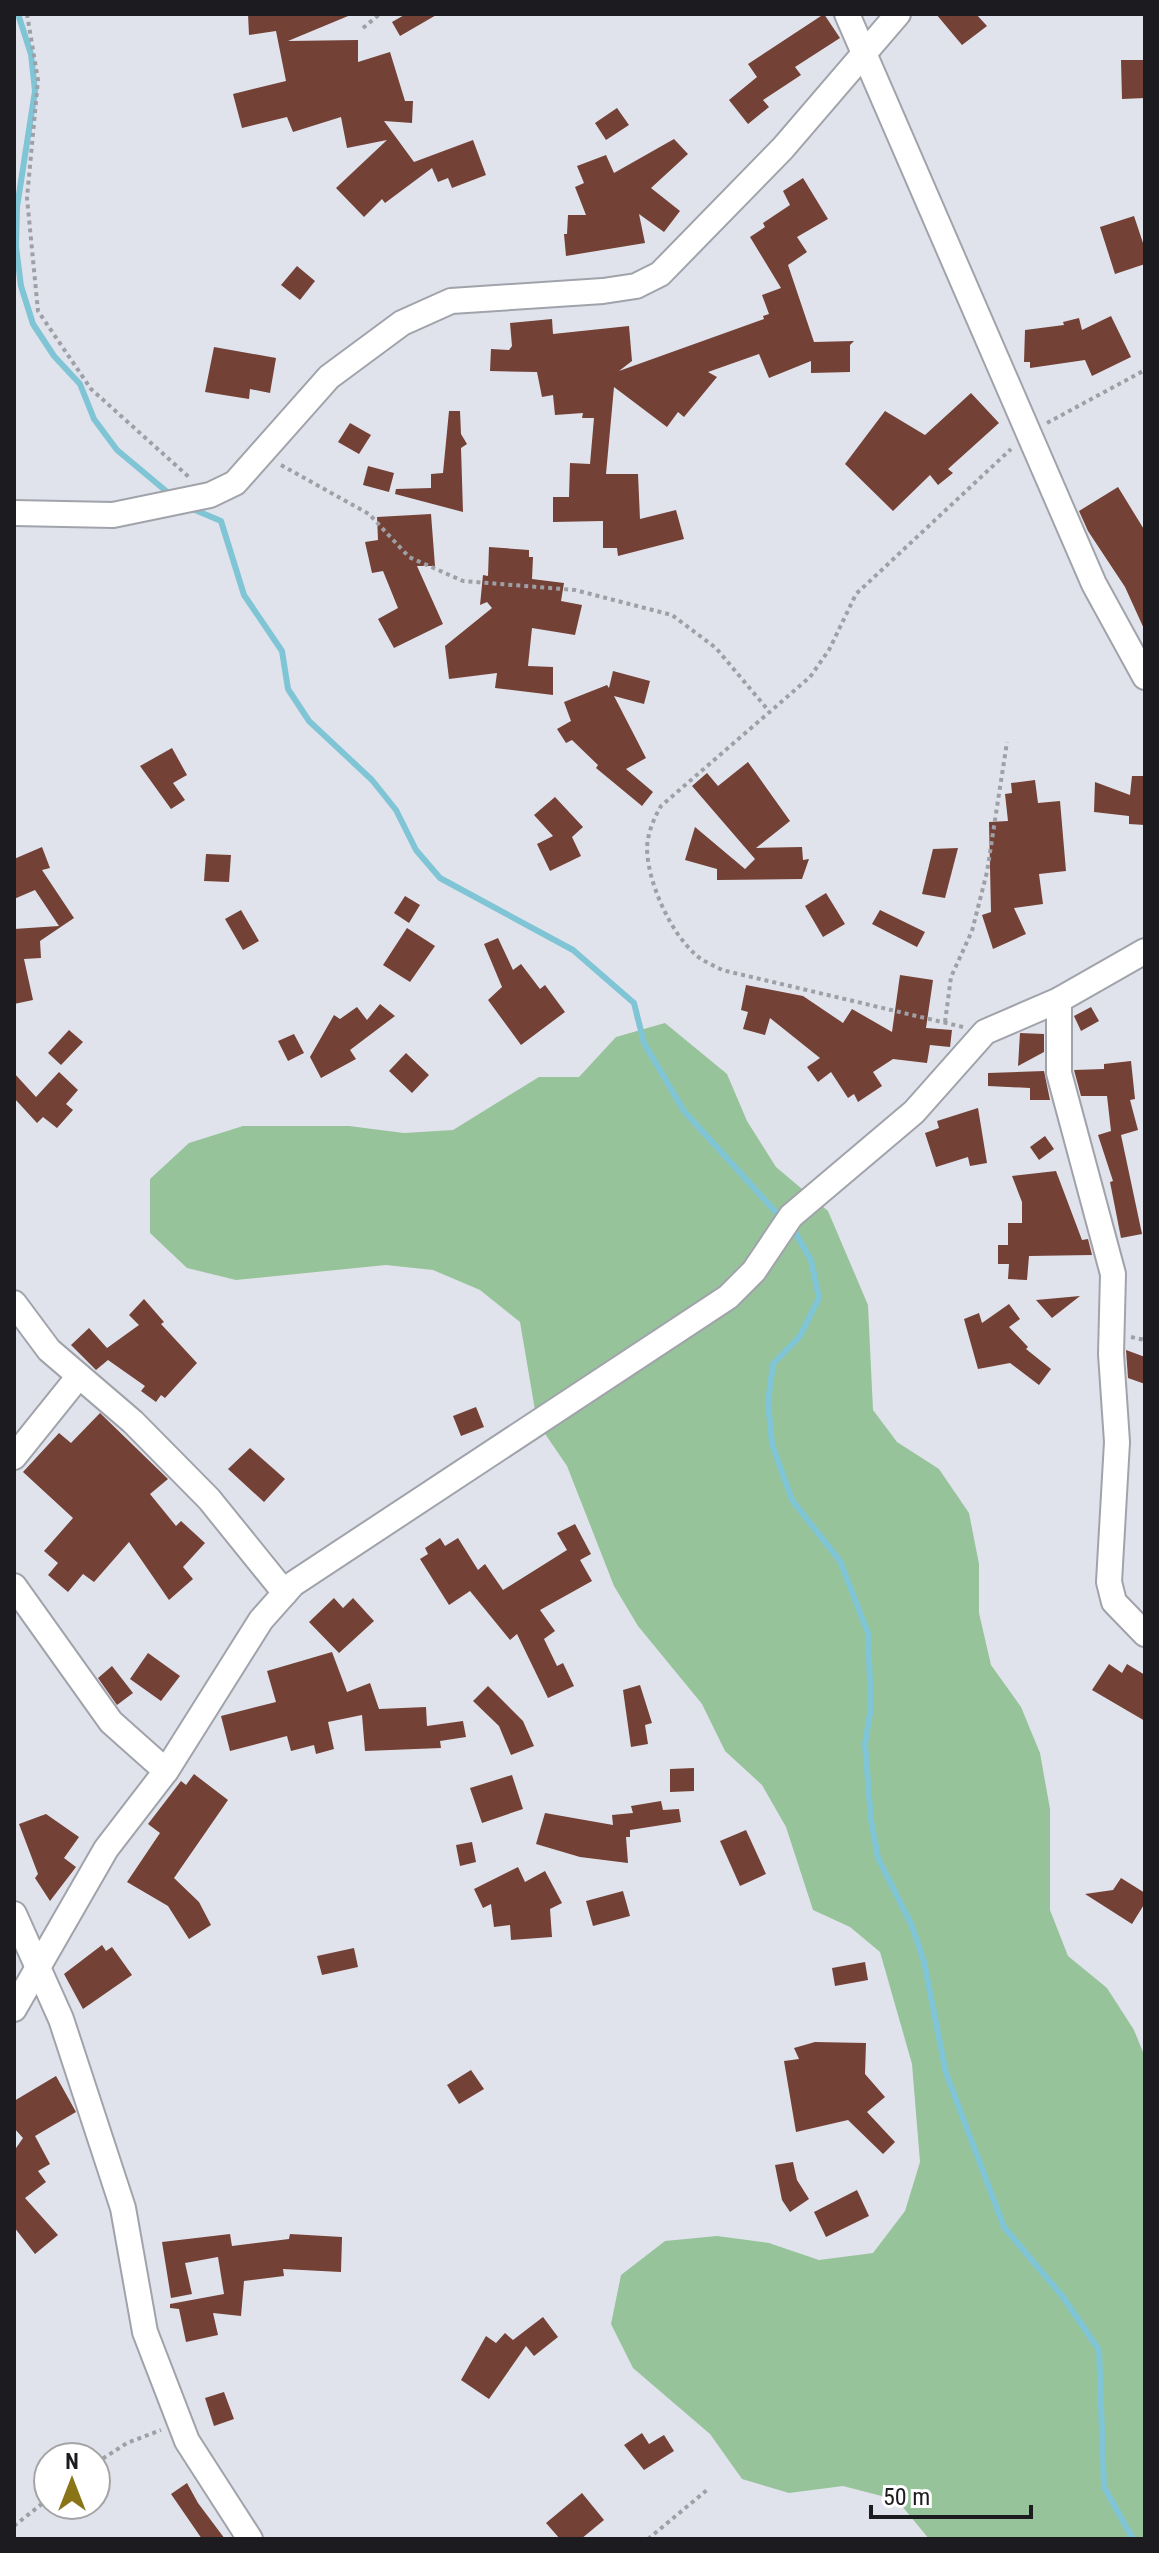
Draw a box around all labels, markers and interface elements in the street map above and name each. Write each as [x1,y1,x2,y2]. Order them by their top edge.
north arrow [32,2441,112,2521]
text: N [65,2449,79,2474]
scale bar [871,2469,1031,2519]
text: 50 m [883,2483,930,2511]

